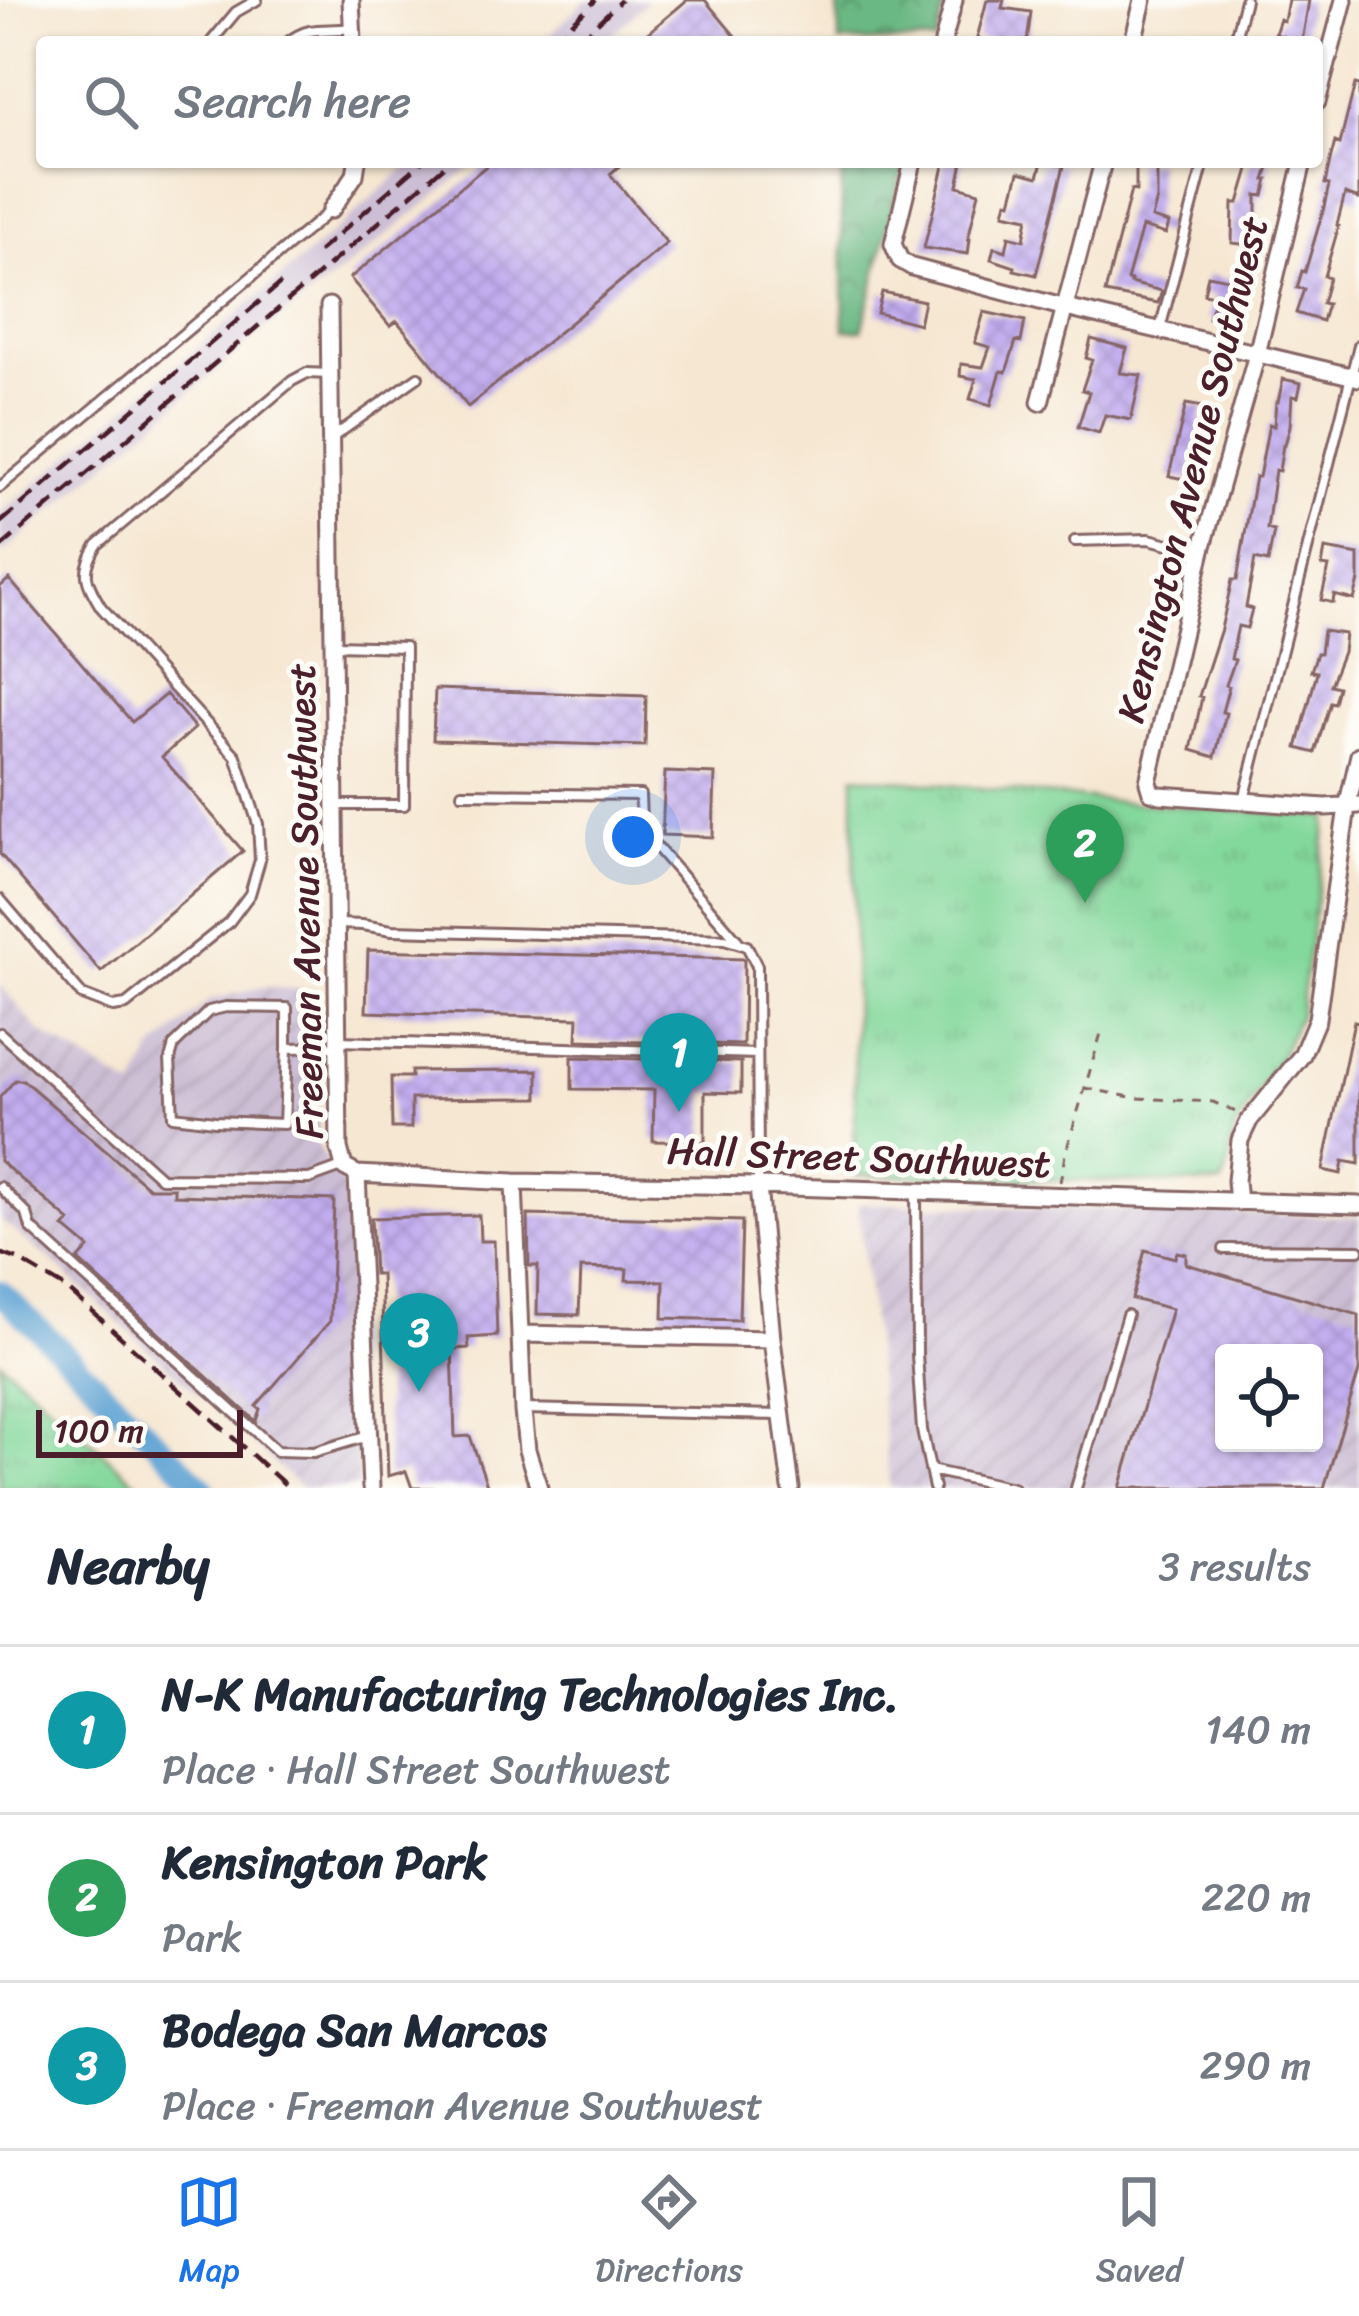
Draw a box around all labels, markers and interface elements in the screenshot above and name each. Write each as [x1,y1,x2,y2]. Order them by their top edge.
search box [36,36,1323,168]
text: Search here [174,62,411,142]
icon: search [78,69,144,135]
street label: Kensington Avenue Southwest [1096,208,1288,730]
street label: Freeman Avenue Southwest [266,662,344,1140]
pin: 2 [1046,804,1124,903]
your location [603,807,663,867]
pin: 1 [640,1013,718,1112]
street label: Hall Street Southwest [666,1116,1052,1198]
pin: 3 [380,1293,458,1392]
map controls [1215,1344,1323,1452]
button: locate [1215,1344,1323,1452]
text: 100 m [54,1402,144,1460]
scale bar [36,1404,243,1457]
text: Nearby [48,1521,209,1611]
text: 3 results [1158,1532,1311,1601]
text: N-K Manufacturing Technologies Inc. [162,1655,899,1735]
text: 1 [79,1695,95,1764]
text: 140 m [1205,1695,1311,1764]
text: Place · Hall Street Southwest [162,1735,671,1804]
text: Kensington Park [162,1823,487,1903]
text: 2 [76,1863,98,1932]
text: 220 m [1201,1863,1311,1932]
text: Park [162,1903,242,1972]
text: Bodega San Marcos [162,1991,547,2071]
text: 3 [76,2031,98,2100]
text: 290 m [1200,2031,1311,2100]
text: Place · Freeman Avenue Southwest [162,2071,763,2140]
tab: Map [176,2169,242,2299]
tab: Directions [595,2169,743,2299]
tab: Saved [1096,2169,1183,2299]

